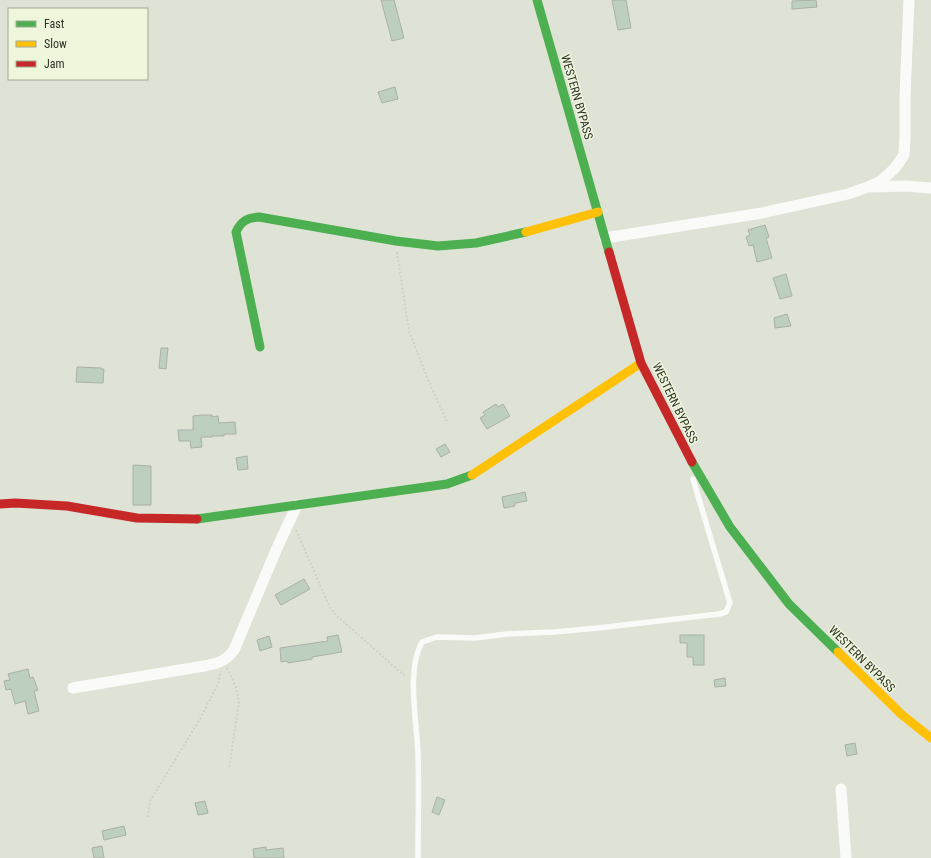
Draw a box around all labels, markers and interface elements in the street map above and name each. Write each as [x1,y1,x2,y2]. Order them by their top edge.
legend [8,8,148,80]
text: Fast [44,17,65,31]
text: Slow [44,37,67,51]
street label: WESTERN BYPASS [558,53,596,141]
text: Jam [44,57,65,71]
street label: WESTERN BYPASS [649,360,701,446]
street label: WESTERN BYPASS [826,623,898,695]

